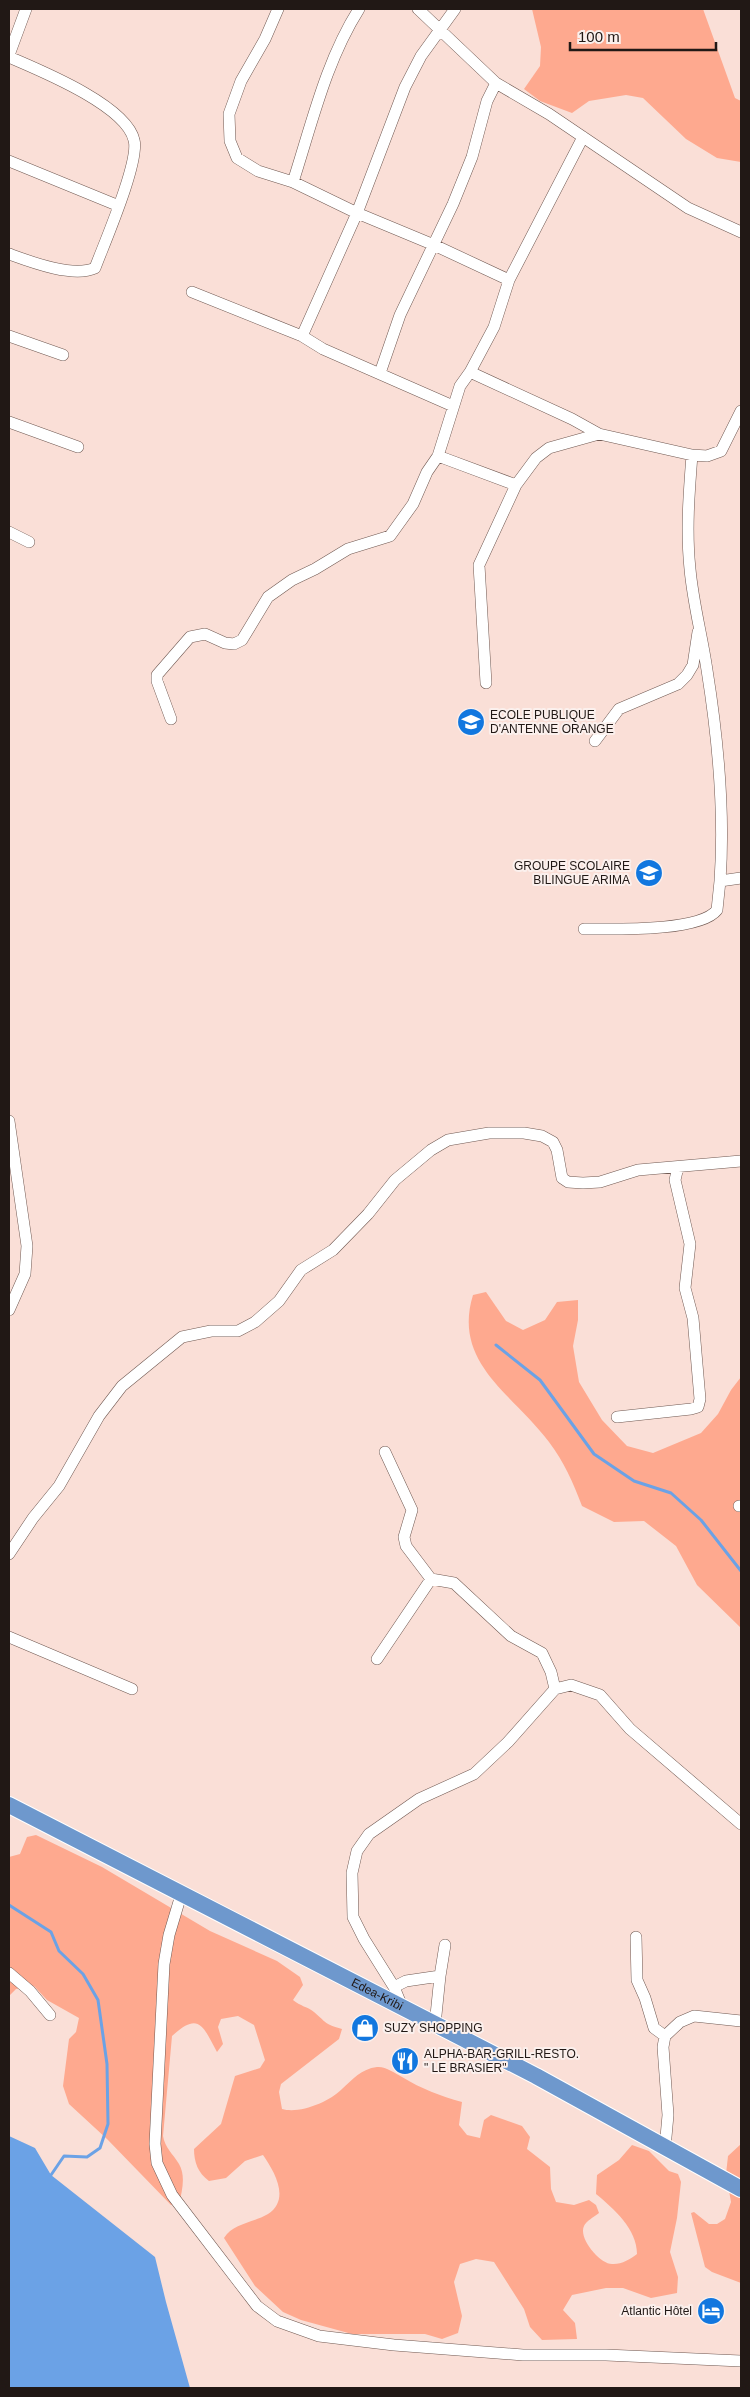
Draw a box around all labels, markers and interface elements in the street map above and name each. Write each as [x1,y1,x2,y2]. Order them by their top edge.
scale bar [570,20,716,52]
text: 100 m [578,28,620,45]
school or university icon: ECOLE PUBLIQUE D'ANTENNE ORANGE [456,707,486,737]
place label: ECOLE PUBLIQUE D'ANTENNE ORANGE [490,708,614,736]
school or university icon: GROUPE SCOLAIRE BILINGUE ARIMA [634,858,664,888]
place label: GROUPE SCOLAIRE BILINGUE ARIMA [514,859,630,887]
street label: Edea-Kribi [349,1975,405,2013]
shop icon: SUZY SHOPPING [350,2013,380,2043]
place label: SUZY SHOPPING [384,2021,482,2035]
restaurant icon: ALPHA-BAR-GRILL-RESTO. " LE BRASIER" [390,2046,420,2076]
place label: ALPHA-BAR-GRILL-RESTO. " LE BRASIER" [424,2047,579,2075]
hotel icon: Atlantic Hôtel [696,2296,726,2326]
place label: Atlantic Hôtel [621,2304,692,2318]

